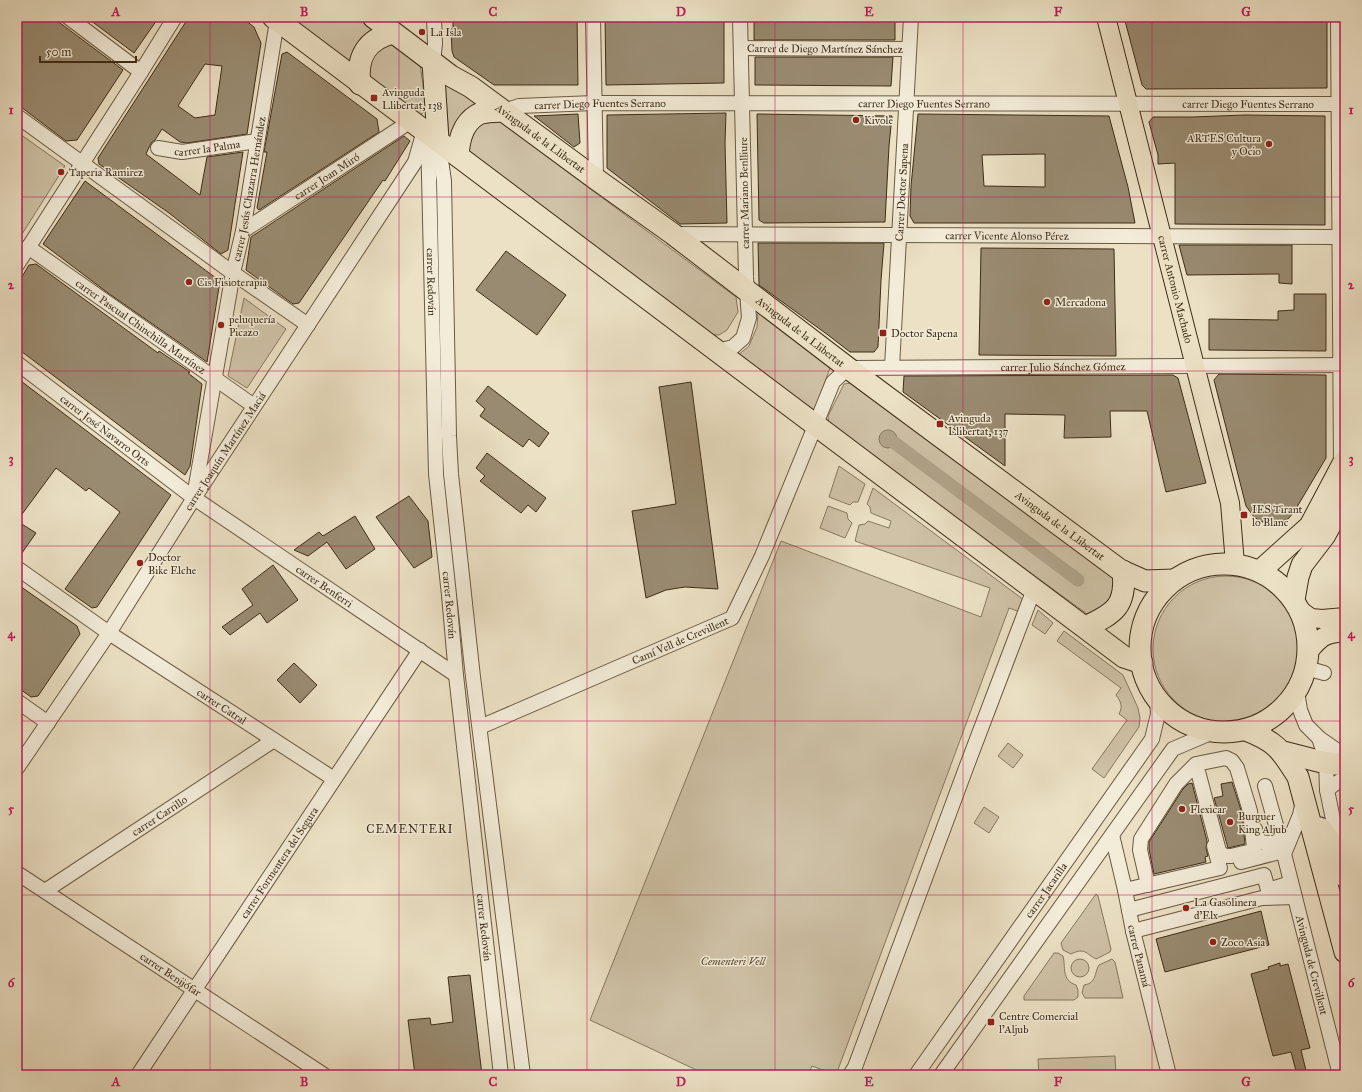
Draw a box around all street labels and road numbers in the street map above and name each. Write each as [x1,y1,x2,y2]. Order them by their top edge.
street label: Carrer de Diego Martínez Sánchez [747,42,903,56]
street label: carrer Diego Fuentes Serrano [534,97,666,112]
street label: carrer Diego Fuentes Serrano [858,97,990,111]
street label: carrer Diego Fuentes Serrano [1182,98,1314,111]
street label: Avinguda de la Llibertat [492,101,588,176]
street label: carrer Jesús Chazarra Hernández [230,116,268,263]
street label: carrer la Palma [174,137,242,159]
street label: carrer Mariano Benlliure [737,137,752,249]
street label: Carrer Doctor Sapena [893,143,911,242]
street label: carrer Joan Miró [292,150,362,203]
street label: carrer Vicente Alonso Pérez [945,229,1069,243]
street label: carrer Antonio Machado [1155,234,1195,345]
street label: carrer Redován [424,248,438,316]
street label: carrer Pascual Chinchilla Martínez [73,277,208,377]
street label: Avinguda de la Llibertat [752,293,847,370]
street label: carrer Julio Sánchez Gómez [1001,360,1126,375]
street label: carrer Joaquín Martínez Maciá [182,389,269,513]
street label: carrer José Navarro Orts [57,392,152,469]
street label: Avinguda de la Llibertat [1012,488,1107,563]
street label: carrer Benferri [293,563,355,610]
street label: carrer Redován [440,571,459,640]
street label: Camí Vell de Crevillent [630,614,731,668]
street label: carrer Catral [194,686,249,727]
street label: carrer Carrillo [130,793,190,839]
street label: carrer Formentera del Segura [238,804,321,921]
street label: carrer Jacarilla [1022,860,1070,920]
street label: carrer Redován [474,893,494,962]
street label: Avinguda de Crevillent [1293,913,1331,1016]
street label: carrer Panamá [1125,924,1153,989]
street label: carrer Benijófar [138,950,204,1000]

